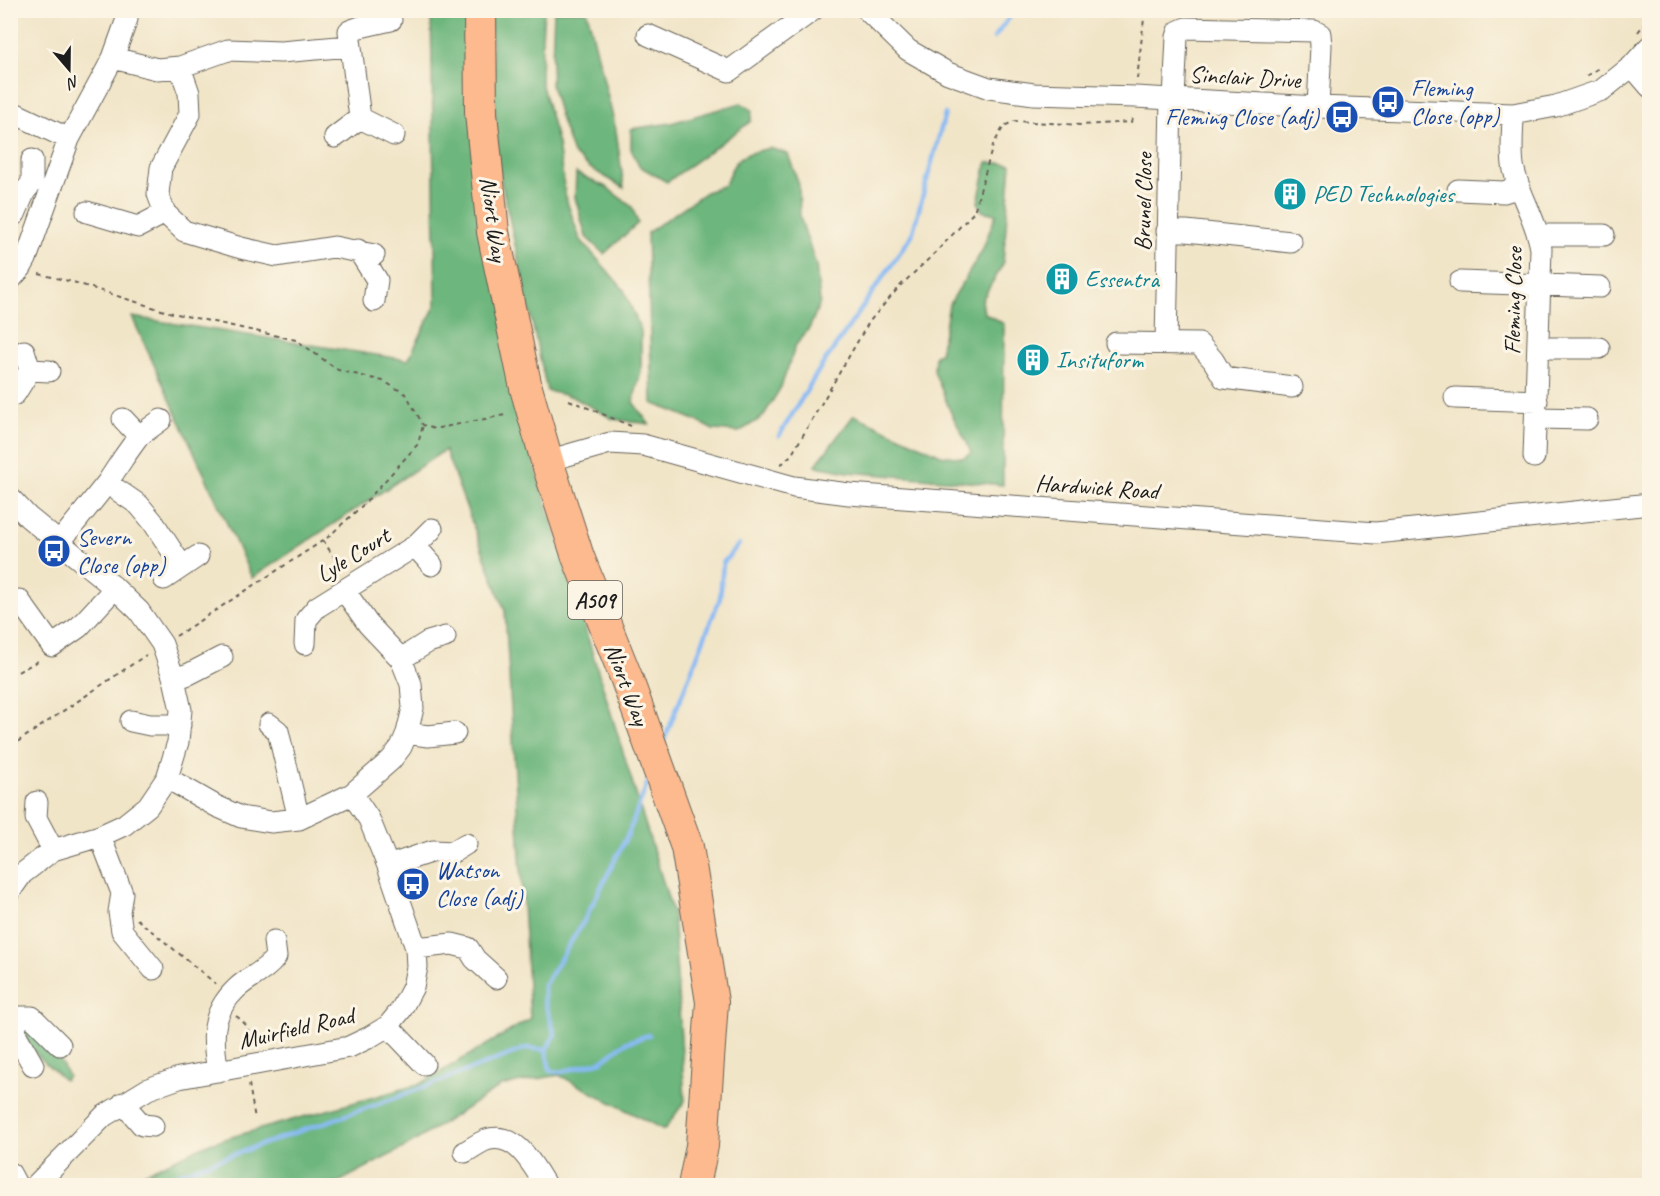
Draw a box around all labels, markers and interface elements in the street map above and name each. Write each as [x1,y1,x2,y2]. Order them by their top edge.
north arrow [39,39,99,99]
street label: Sinclair Drive [1189,59,1304,95]
text: N [63,71,82,94]
place label: Fleming Close (opp) [1411,73,1500,131]
bus stop icon: Fleming Close (opp) [1370,84,1406,120]
bus stop icon: Fleming Close (adj) [1324,99,1360,135]
place label: Fleming Close (adj) [1165,102,1320,132]
street label: Brunel Close [1127,150,1159,251]
street label: Niort Way [473,175,515,265]
building icon: PED Technologies [1272,176,1308,212]
place label: PED Technologies [1313,179,1456,209]
street label: Fleming Close [1497,245,1529,355]
building icon: Essentra [1044,261,1080,297]
place label: Essentra [1085,264,1160,294]
building icon: Insituform [1015,342,1051,378]
place label: Insituform [1056,345,1144,375]
street label: Hardwick Road [1035,468,1163,507]
street label: Lyle Court [311,520,397,589]
place label: Severn Close (opp) [77,522,166,580]
bus stop icon: Severn Close (opp) [36,533,72,569]
road number: A509 [568,581,622,619]
street label: Niort Way [598,639,657,731]
place label: Watson Close (adj) [436,855,524,913]
bus stop icon: Watson Close (adj) [395,866,431,902]
street label: Muirfield Road [235,999,360,1056]

